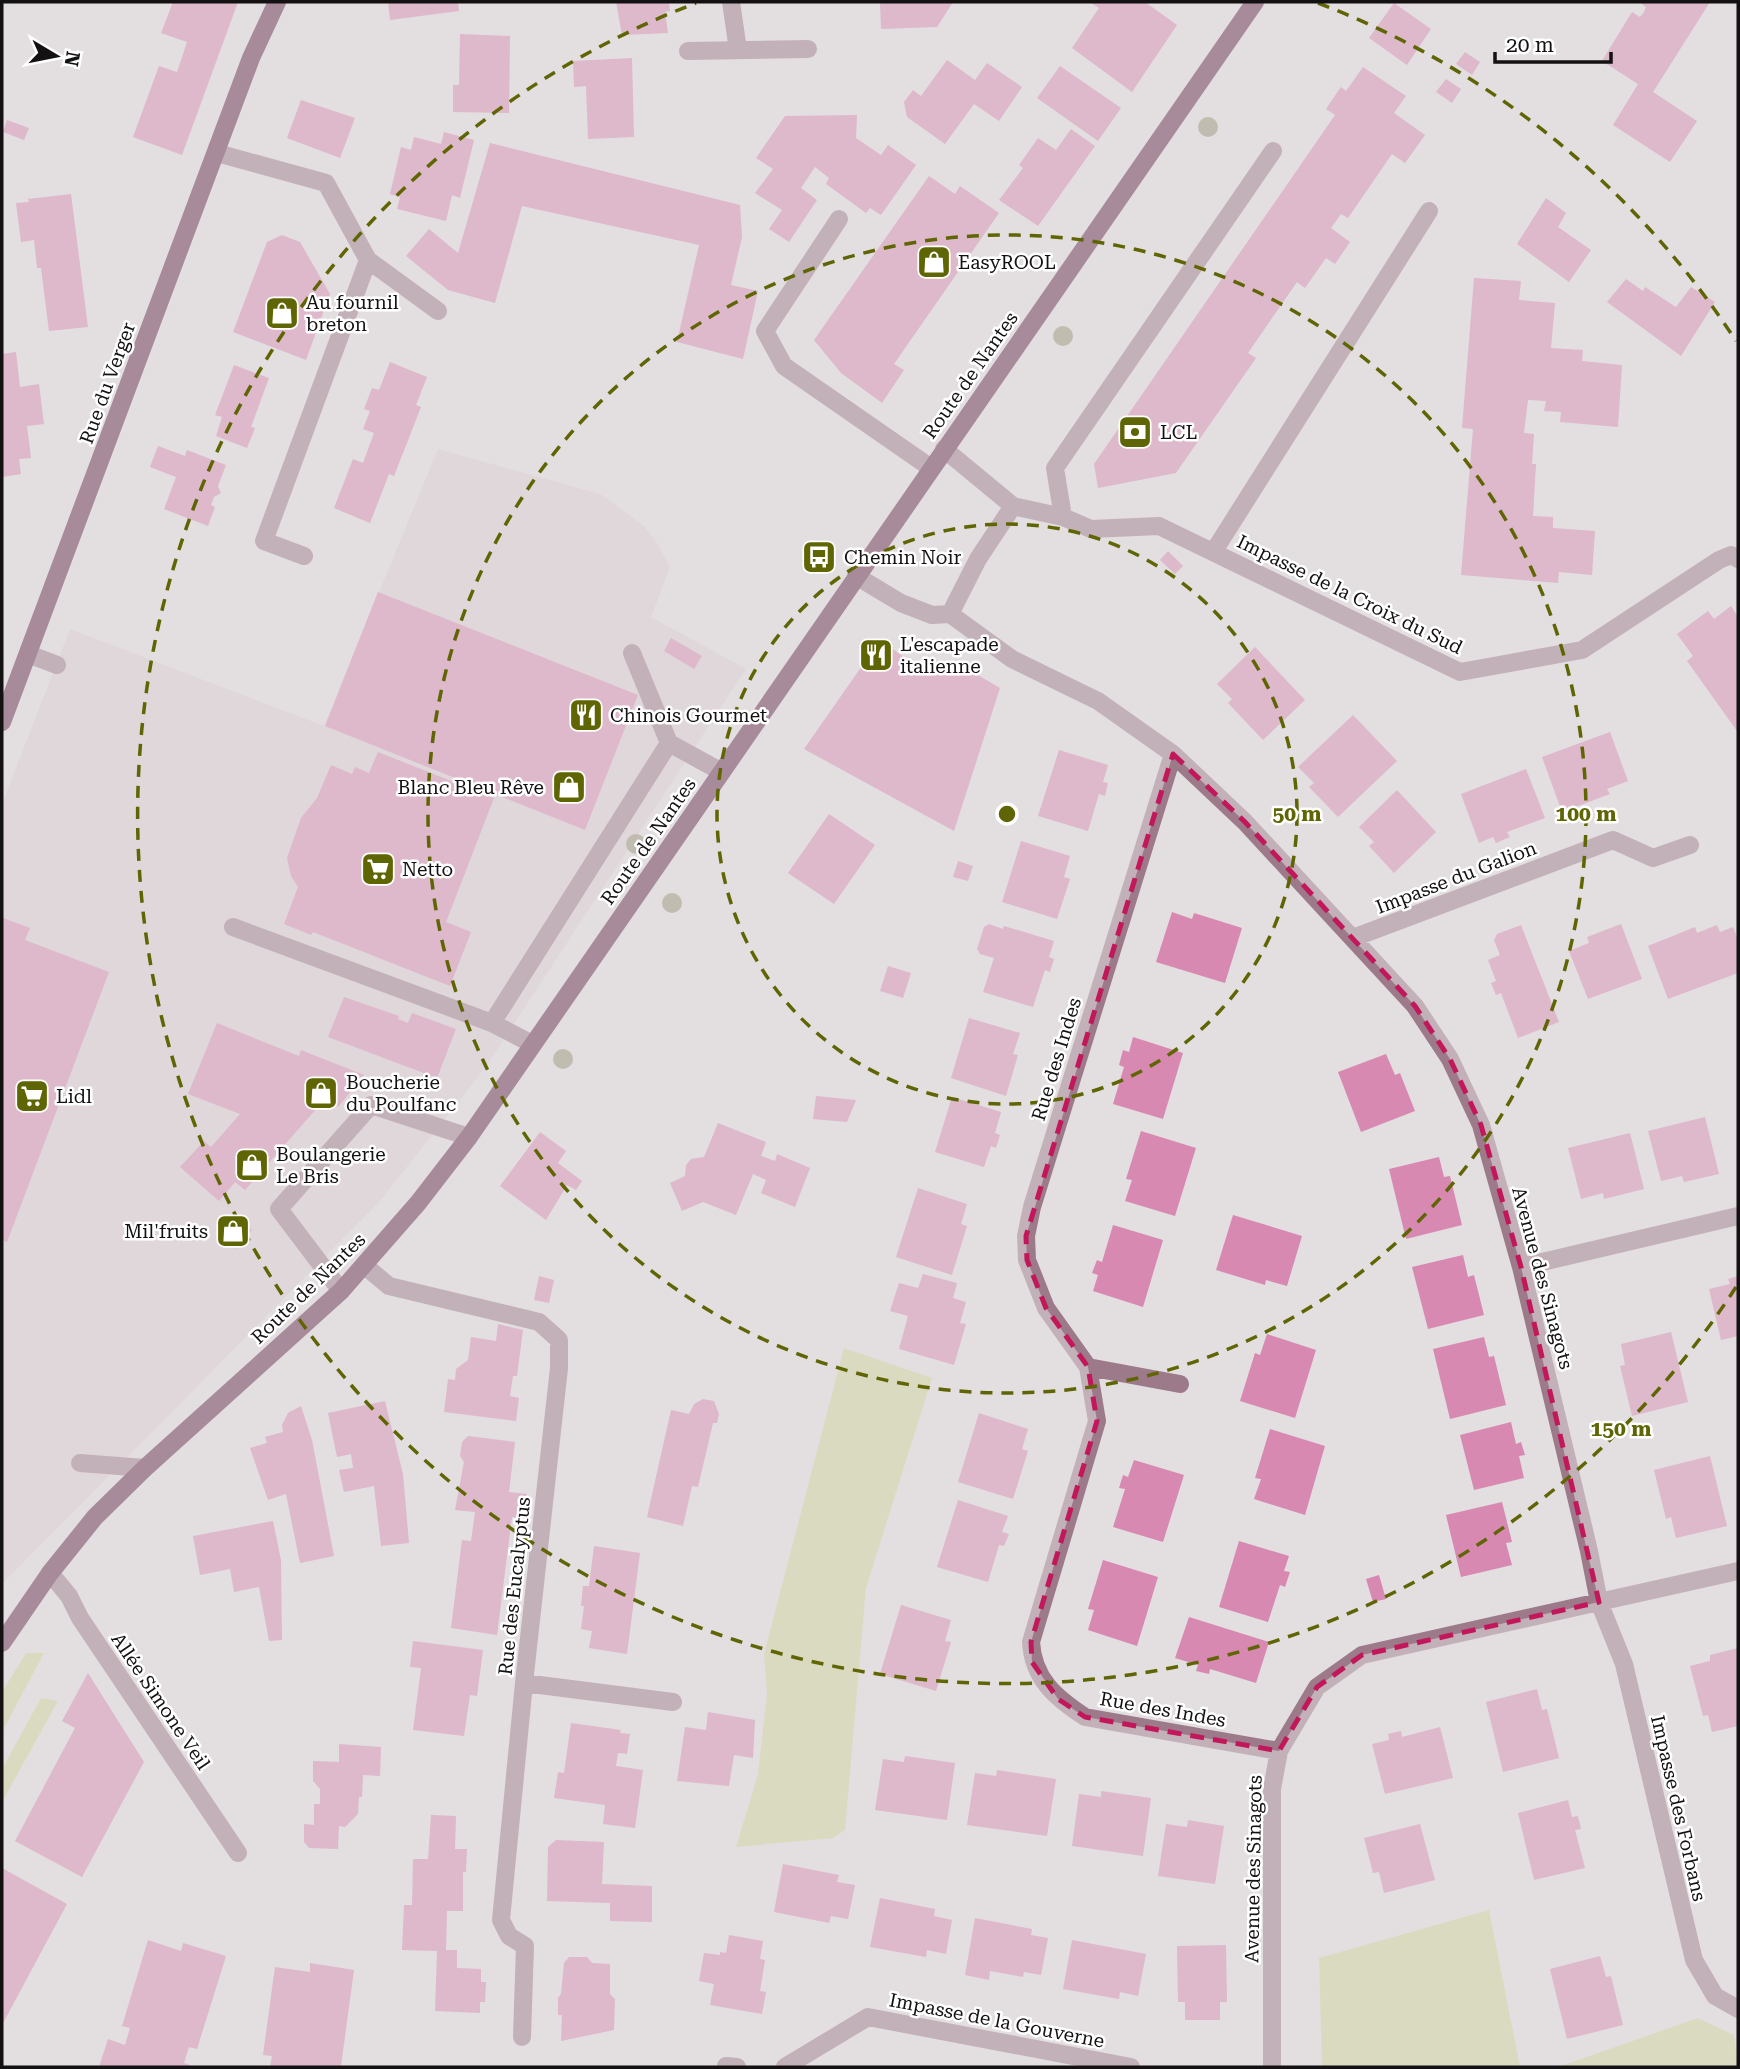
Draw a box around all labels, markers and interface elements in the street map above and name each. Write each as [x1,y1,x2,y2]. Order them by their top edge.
north arrow [21,21,91,91]
scale bar [1495,21,1610,65]
text: 20 m [1506,33,1554,57]
text: N [60,50,85,68]
shop icon: EasyROOL [915,243,953,281]
place label: EasyROOL [958,251,1056,274]
place label: Au fournil breton [306,291,399,336]
shop icon: Au fournil breton [263,294,301,332]
street label: Route de Nantes [918,307,1023,443]
street label: Rue du Verger [75,319,140,447]
bank icon: LCL [1116,413,1154,451]
place label: LCL [1160,421,1197,444]
street label: Impasse de la Croix du Sud [1233,530,1466,659]
bus stop icon: Chemin Noir [800,538,838,576]
place label: Chemin Noir [844,546,962,569]
place label: L'escapade italienne [900,633,999,678]
restaurant icon: L'escapade italienne [857,636,895,674]
restaurant icon: Chinois Gourmet [567,696,605,734]
place label: Chinois Gourmet [610,704,767,727]
shop icon: Blanc Bleu Rêve [550,768,588,806]
street label: Route de Nantes [596,773,701,909]
place label: Blanc Bleu Rêve [398,776,544,799]
centre of rings [995,802,1019,826]
text: 50 m [1272,802,1322,826]
text: 100 m [1556,802,1616,826]
street label: Impasse du Galion [1373,836,1540,919]
supermarket icon: Netto [359,850,397,888]
place label: Netto [402,858,453,881]
street label: Rue des Indes [1027,995,1086,1123]
place label: Boucherie du Poulfanc [346,1071,456,1116]
shop icon: Boucherie du Poulfanc [302,1074,340,1112]
supermarket icon: Lidl [13,1077,51,1115]
place label: Lidl [56,1085,92,1108]
place label: Boulangerie Le Bris [276,1143,386,1188]
shop icon: Boulangerie Le Bris [233,1146,271,1184]
street label: Avenue des Sinagots [1507,1184,1578,1372]
shop icon: Mil'fruits [214,1212,252,1250]
place label: Mil'fruits [124,1220,208,1243]
street label: Route de Nantes [246,1228,370,1349]
text: 150 m [1591,1417,1651,1441]
street label: Rue des Eucalyptus [494,1496,535,1676]
street label: Allée Simone Veil [106,1628,215,1774]
street label: Rue des Indes [1098,1687,1228,1732]
street label: Impasse des Forbans [1646,1713,1711,1903]
street label: Avenue des Sinagots [1240,1775,1267,1963]
street label: Impasse de la Gouverne [887,1988,1106,2053]

